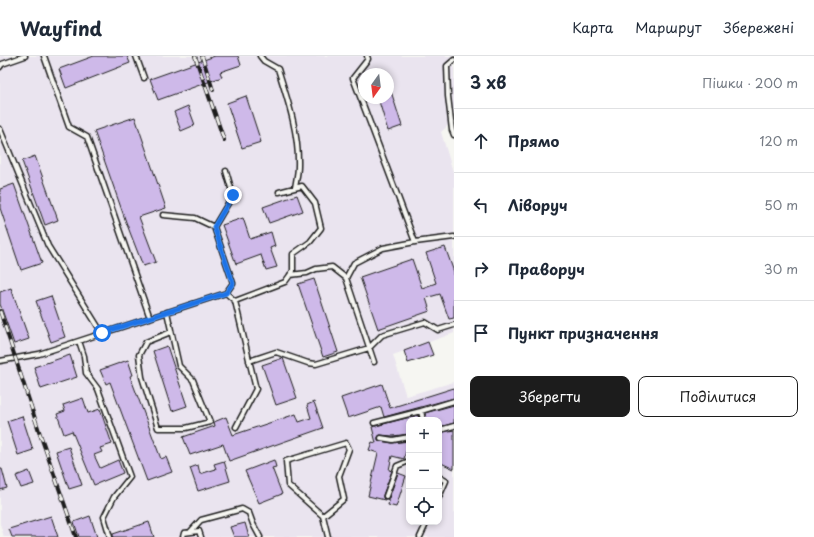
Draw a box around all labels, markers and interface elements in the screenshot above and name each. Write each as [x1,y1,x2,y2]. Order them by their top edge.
text: Wayfind [20,14,102,42]
text: Карта [572,17,613,38]
text: Маршрут [635,17,702,38]
text: Збережені [724,17,794,38]
north arrow [358,68,394,104]
text: 3 хв [470,69,506,95]
text: Пішки · 200 m [702,73,798,92]
text: Прямо [508,129,559,152]
icon: ahead [470,130,492,152]
text: 120 m [759,131,798,150]
route end [224,186,242,204]
text: Ліворуч [508,193,568,216]
icon: left [470,194,492,216]
text: 50 m [764,195,798,214]
text: Праворуч [508,257,585,280]
icon: right [470,258,492,280]
text: 30 m [764,259,798,278]
text: Пункт призначення [508,321,659,344]
icon: arrive [470,322,492,344]
route start [93,324,111,342]
button: Зберегти [470,376,630,417]
button: Поділитися [638,376,798,417]
map controls [406,417,442,525]
button: + [406,417,442,453]
button: − [406,453,442,489]
button: locate [406,489,442,525]

